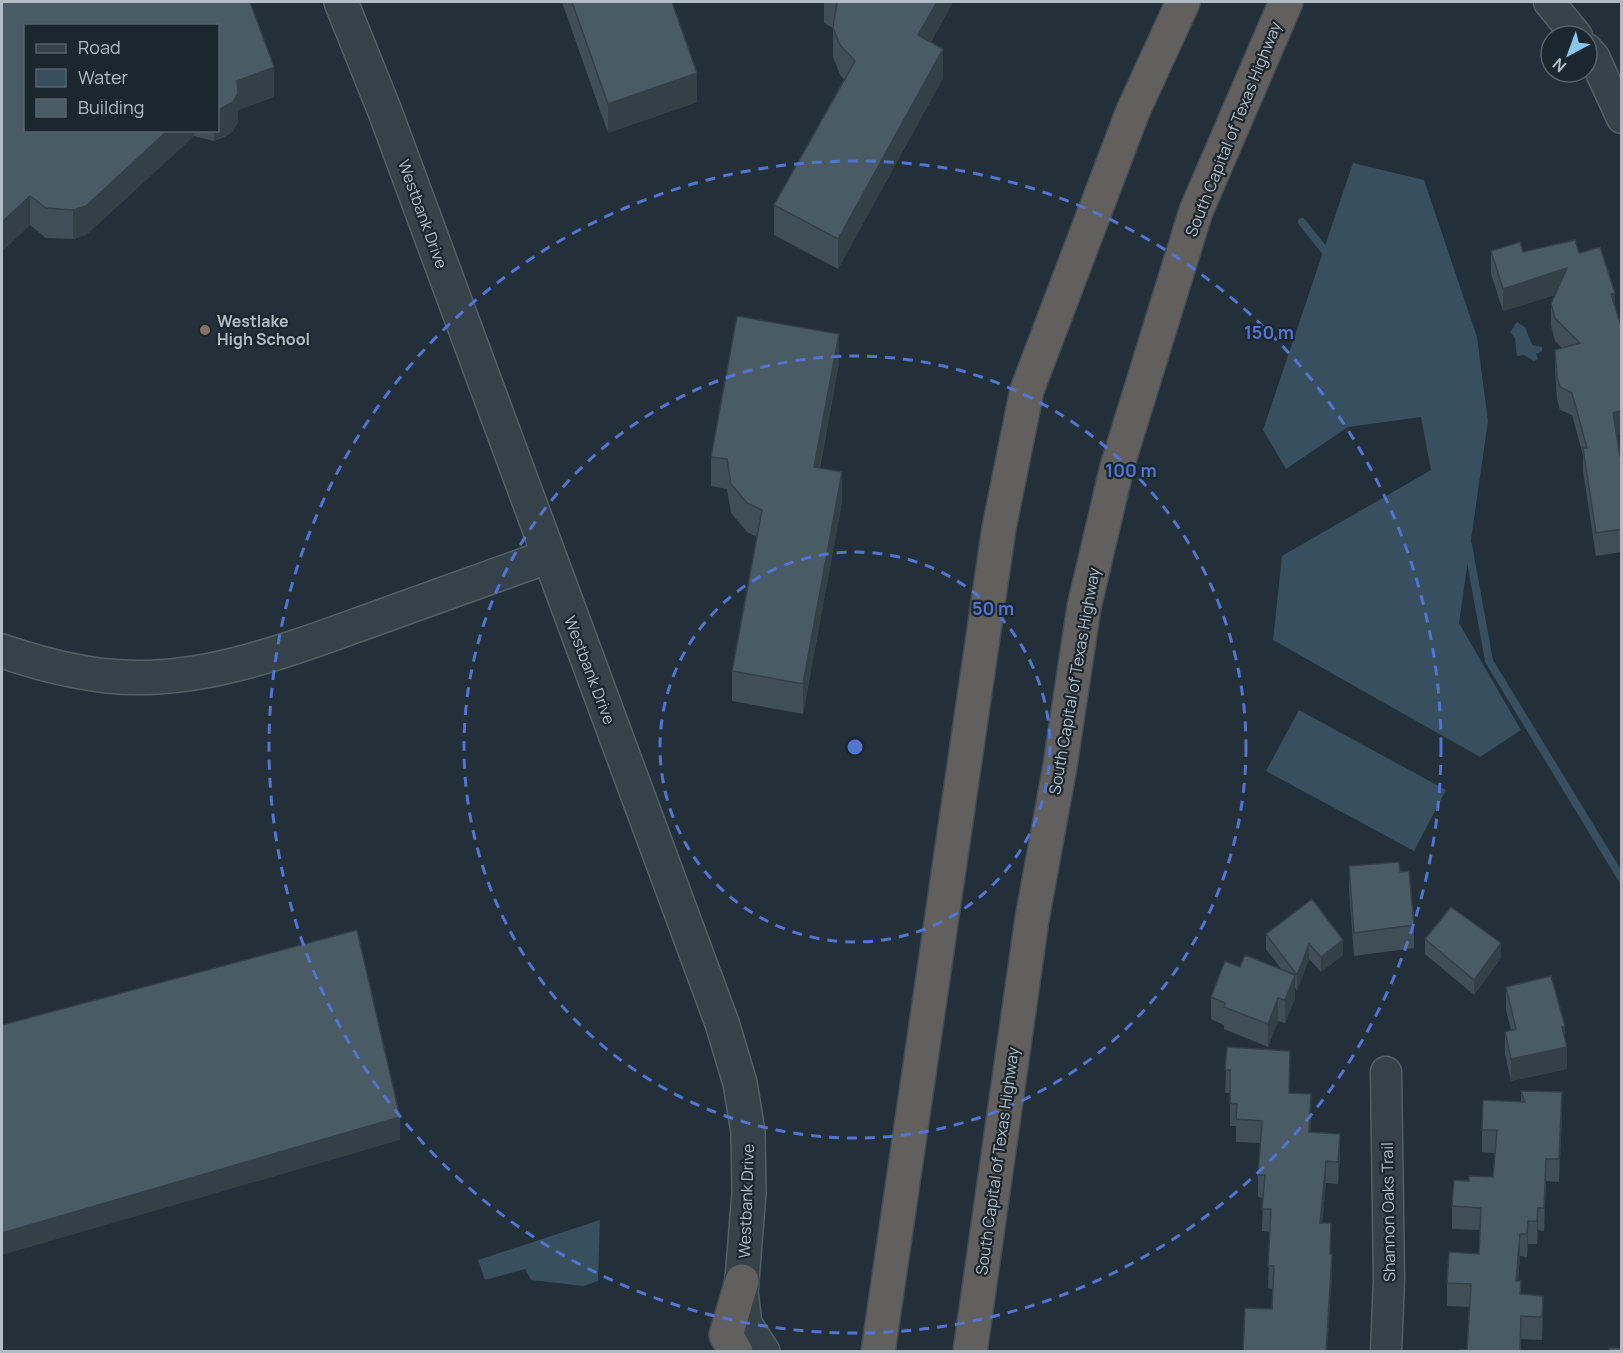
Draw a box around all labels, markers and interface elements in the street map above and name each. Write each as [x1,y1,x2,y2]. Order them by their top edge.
street label: South Capital of Texas Highway [1180,18,1287,240]
legend [24,24,219,132]
north arrow [1539,24,1599,84]
text: Road [78,35,121,59]
text: N [1548,53,1571,77]
text: Water [78,65,128,89]
text: Building [78,95,144,119]
street label: Westbank Drive [393,156,453,272]
place label: Westlake High School [217,310,310,350]
text: 150 m [1244,320,1294,344]
marker: Westlake High School [198,323,212,337]
text: 100 m [1105,458,1157,482]
street label: South Capital of Texas Highway [1043,565,1105,796]
text: 50 m [972,596,1014,620]
street label: Westbank Drive [559,613,621,727]
centre of rings [845,737,865,757]
street label: South Capital of Texas Highway [970,1045,1024,1277]
street label: Shannon Oaks Trail [1376,1142,1400,1282]
street label: Westbank Drive [733,1143,759,1259]

